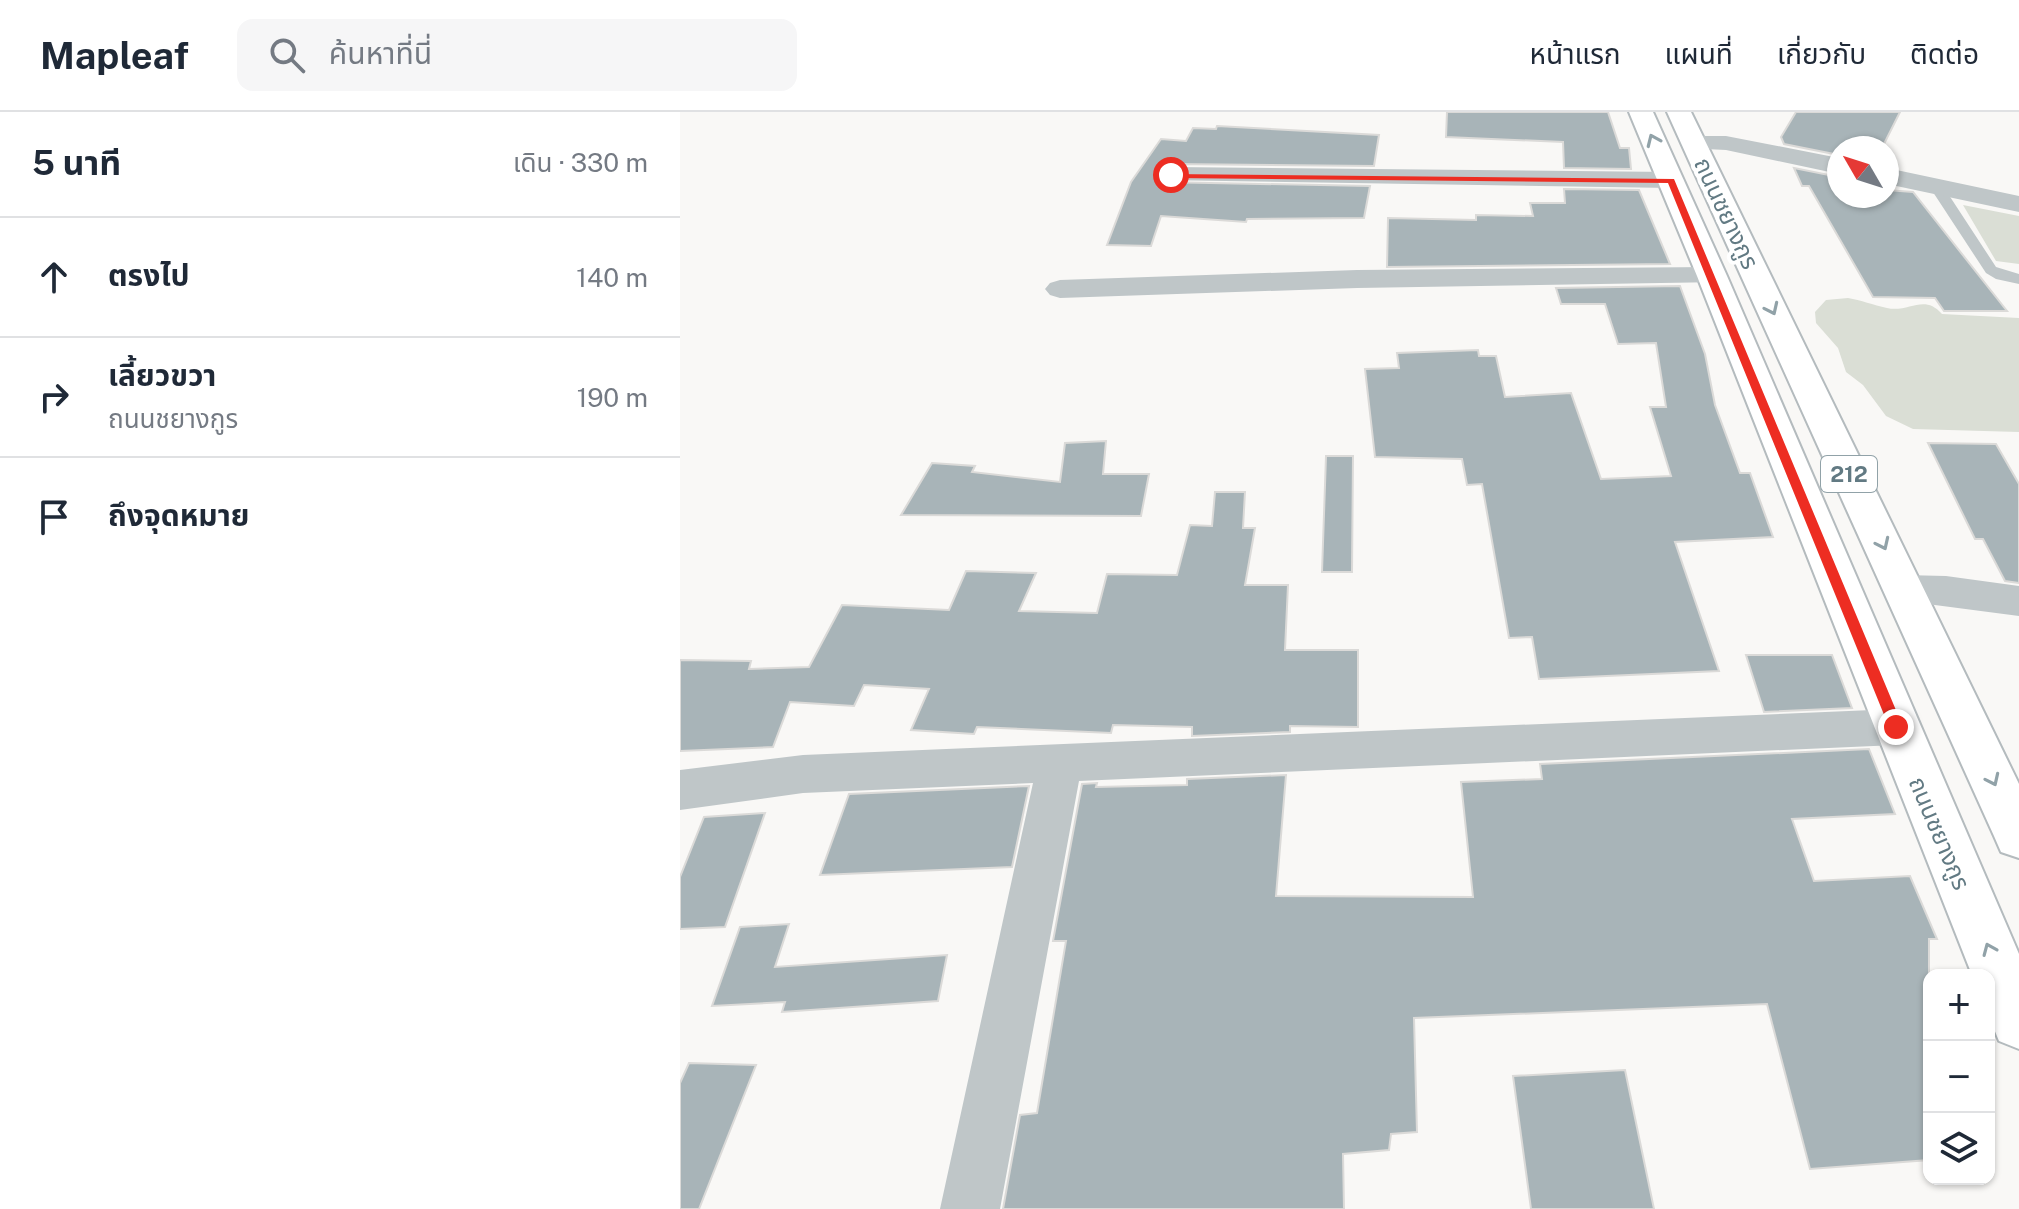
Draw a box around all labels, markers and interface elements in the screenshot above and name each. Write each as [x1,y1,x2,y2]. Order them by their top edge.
search box [237,19,797,91]
text: Mapleaf [40,33,189,78]
icon: search [265,33,309,77]
text: ค้นหาที่นี่ [329,35,432,71]
text: หน้าแรก [1530,37,1621,70]
text: แผนที่ [1665,37,1733,70]
text: เกี่ยวกับ [1777,37,1866,70]
text: ติดต่อ [1910,37,1979,70]
one-way arrow [1647,134,1663,148]
north arrow [1827,136,1899,208]
text: 5 นาที [32,143,121,183]
text: เดิน · 330 m [513,147,648,178]
street label: ถนนชยางกูร [1687,153,1765,274]
route start [1153,157,1189,193]
icon: ahead [32,255,76,299]
text: ตรงไป [108,257,190,293]
text: 140 m [576,262,648,293]
one-way arrow [1762,301,1778,316]
text: เลี้ยวขวา [108,357,216,393]
icon: right [32,375,76,419]
text: 190 m [577,382,648,413]
text: ถนนชยางกูร [108,403,238,434]
road number: 212 [1821,456,1877,492]
icon: arrive [32,495,76,539]
text: ถึงจุดหมาย [108,497,249,533]
one-way arrow [1873,536,1889,551]
route end [1878,709,1914,745]
street label: ถนนชยางกูร [1902,772,1976,895]
one-way arrow [1983,772,1999,786]
one-way arrow [1982,943,1999,957]
map controls [1923,969,1995,1185]
button: + [1923,969,1995,1041]
button: − [1923,1041,1995,1113]
button: layers [1923,1113,1995,1185]

